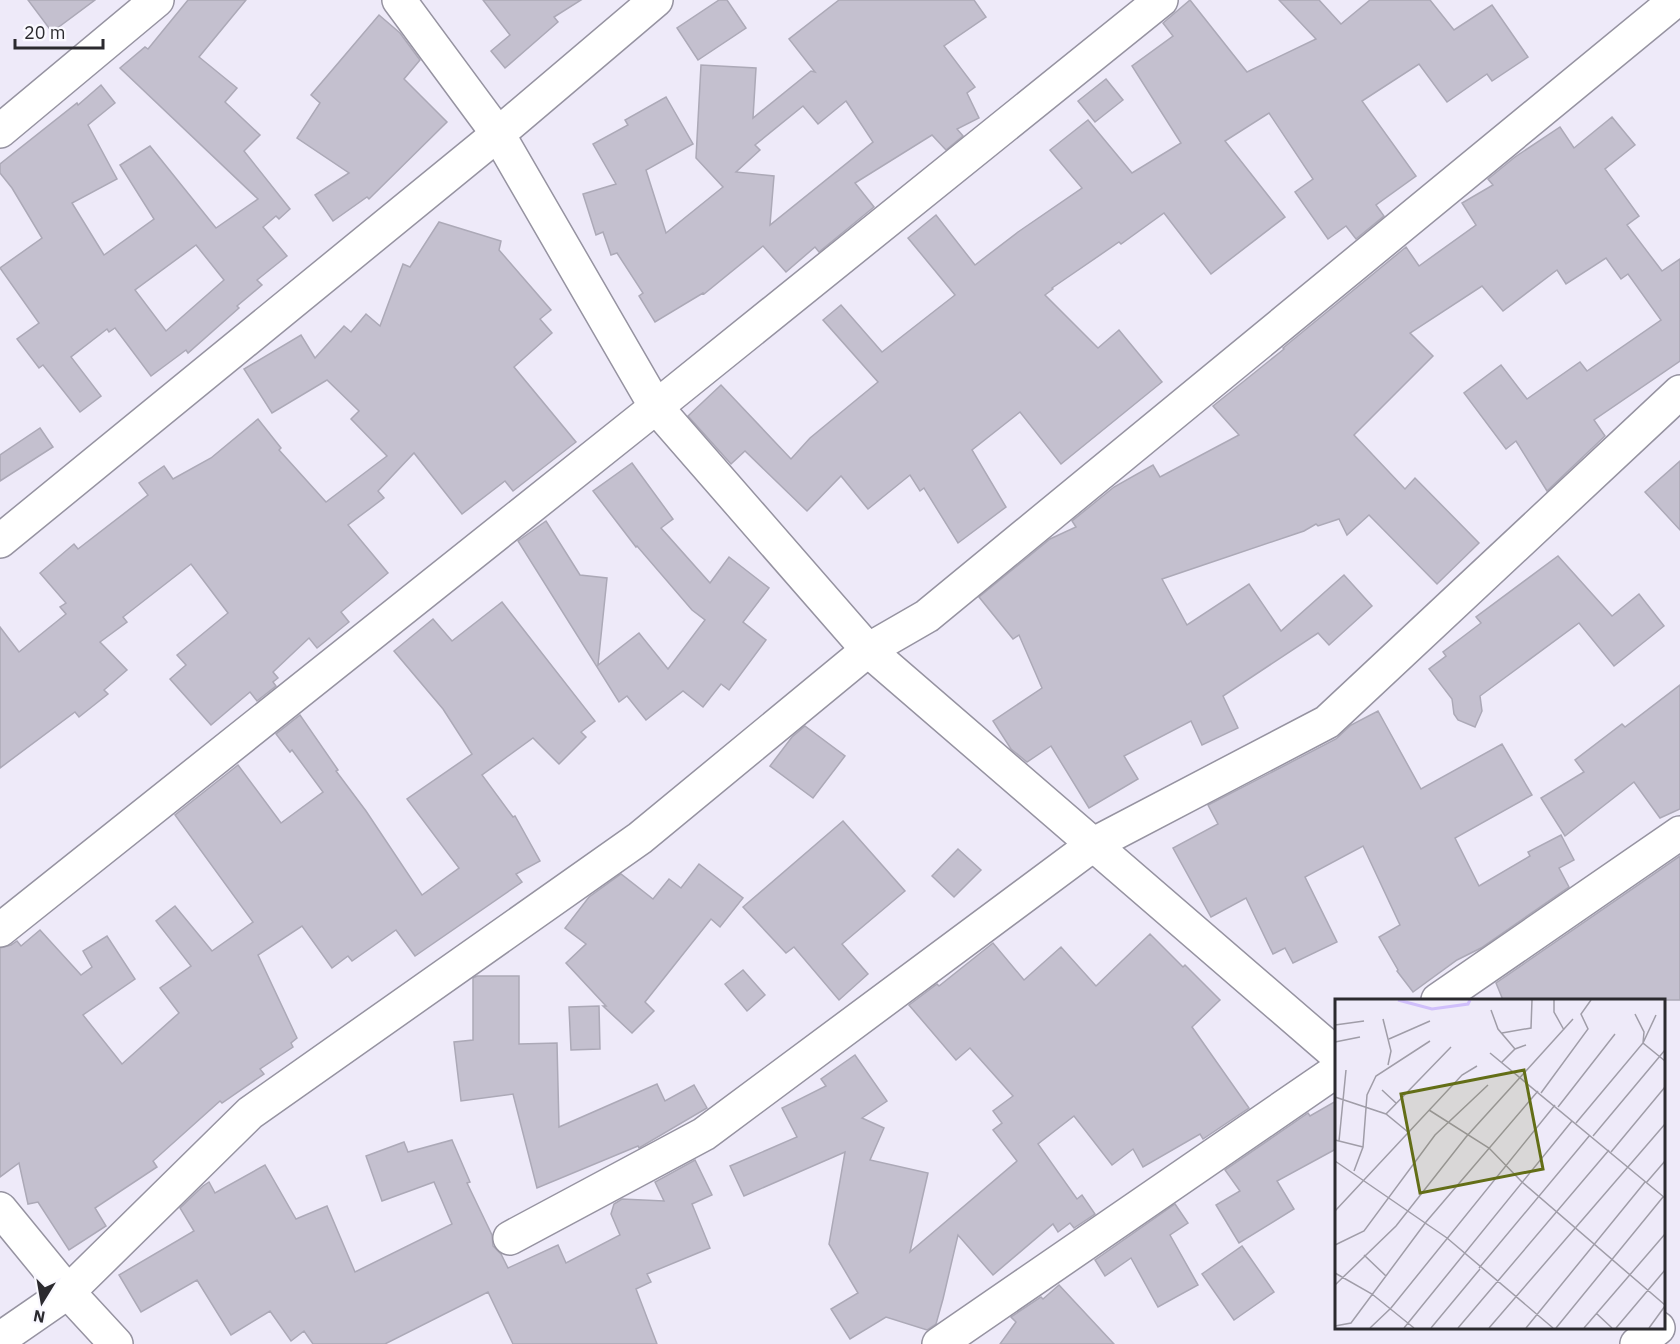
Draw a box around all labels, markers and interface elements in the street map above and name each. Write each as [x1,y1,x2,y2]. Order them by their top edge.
scale bar [15,12,104,50]
text: 20 m [24,21,66,44]
inset map [1335,999,1665,1329]
north arrow [12,1272,72,1332]
text: N [32,1306,47,1328]

